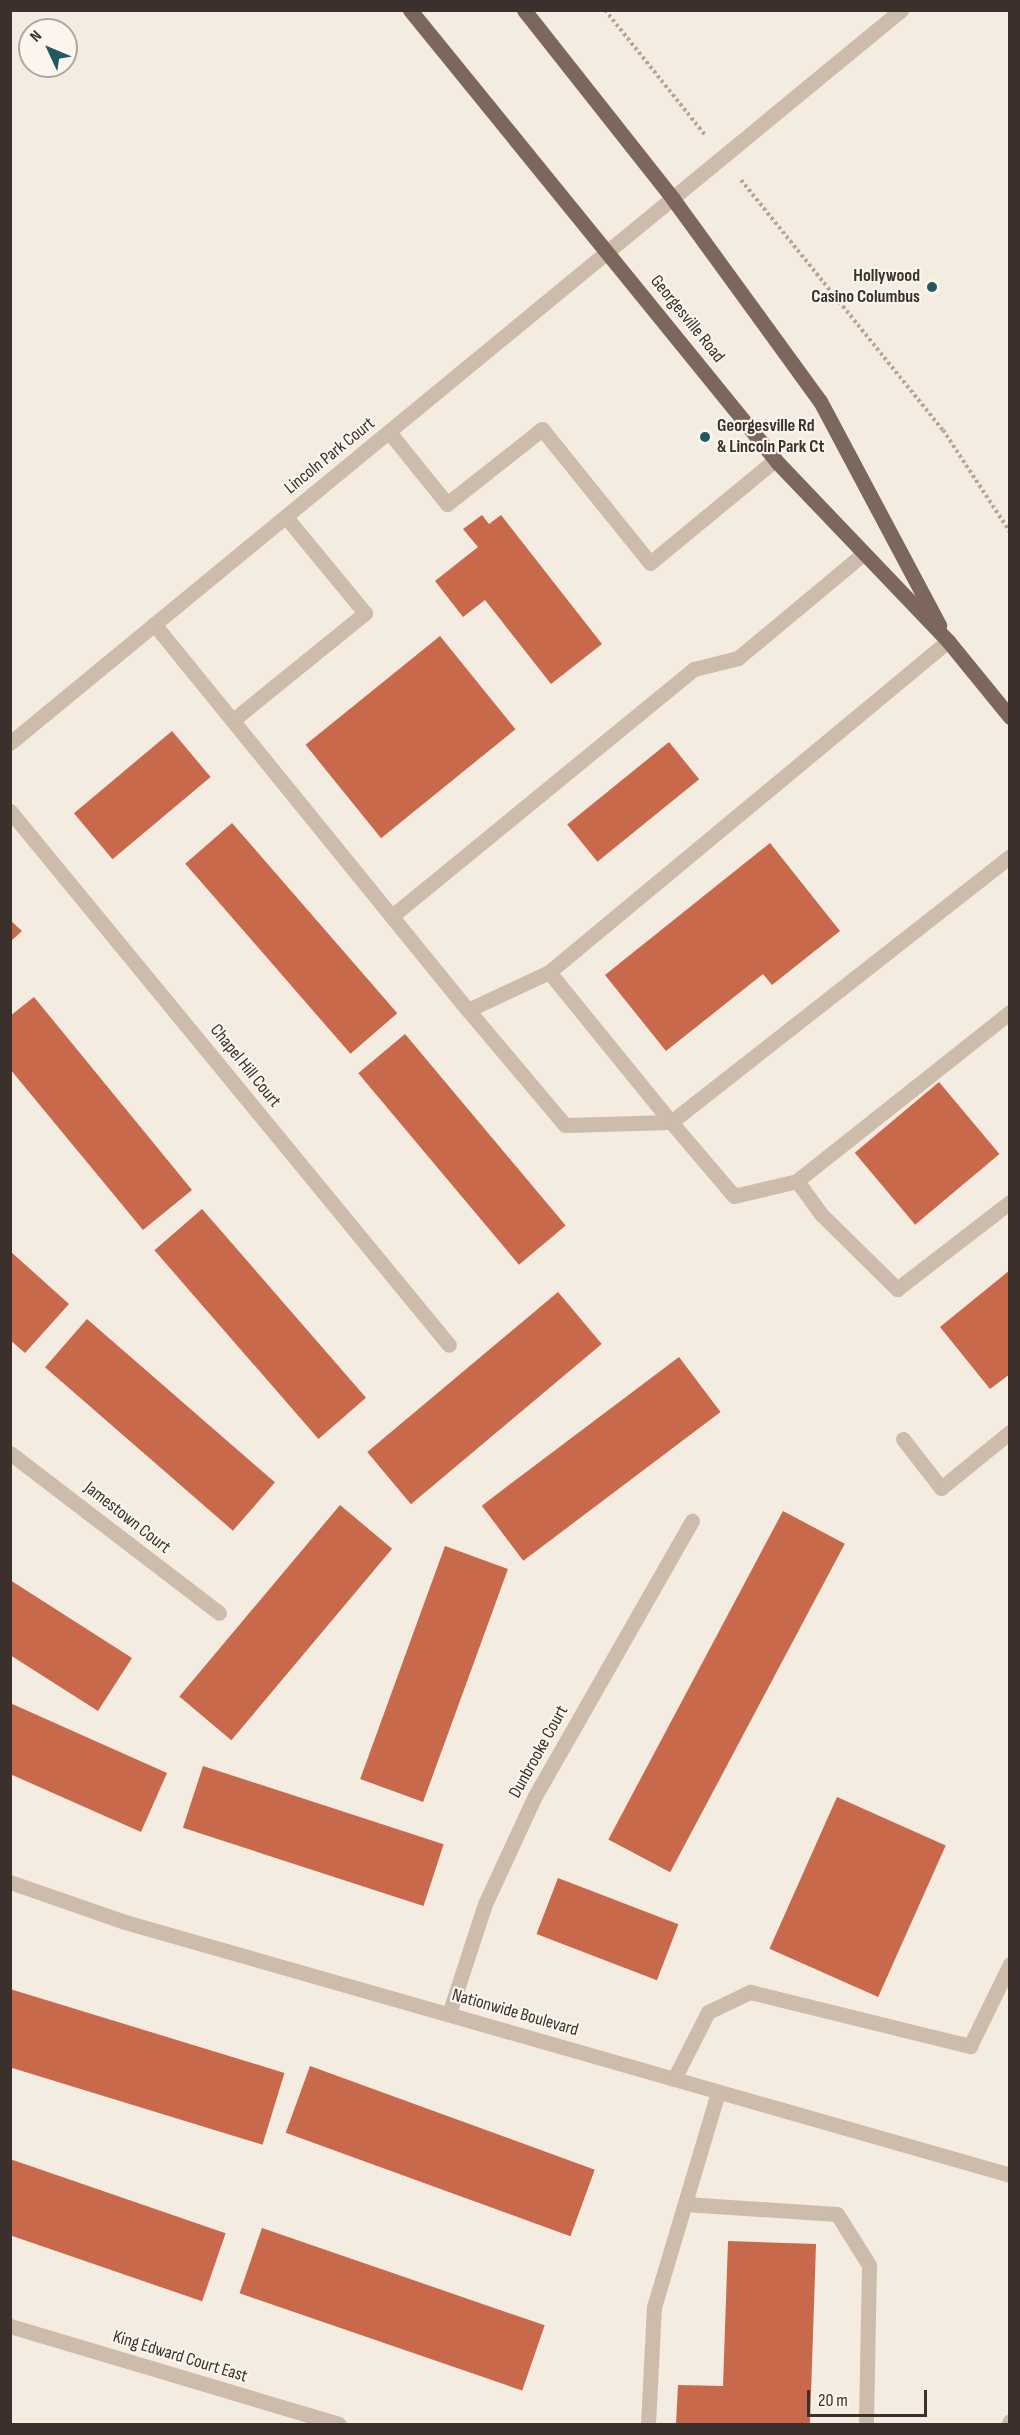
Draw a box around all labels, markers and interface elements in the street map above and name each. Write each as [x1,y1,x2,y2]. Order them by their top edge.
north arrow [18,18,78,78]
text: N [26,27,46,46]
place label: Hollywood Casino Columbus [811,266,920,308]
street label: Georgesville Road [645,271,729,367]
marker: Hollywood Casino Columbus [925,280,939,294]
street label: Lincoln Park Court [281,413,379,499]
place label: Georgesville Rd & Lincoln Park Ct [717,416,824,458]
marker: Georgesville Rd & Lincoln Park Ct [698,430,712,444]
street label: Chapel Hill Court [205,1020,285,1112]
street label: Jamestown Court [79,1478,175,1558]
street label: Dunbrooke Court [505,1702,573,1802]
street label: Nationwide Boulevard [449,1985,581,2041]
street label: King Edward Court East [110,2326,250,2388]
scale bar [810,2378,930,2416]
text: 20 m [818,2390,848,2411]

